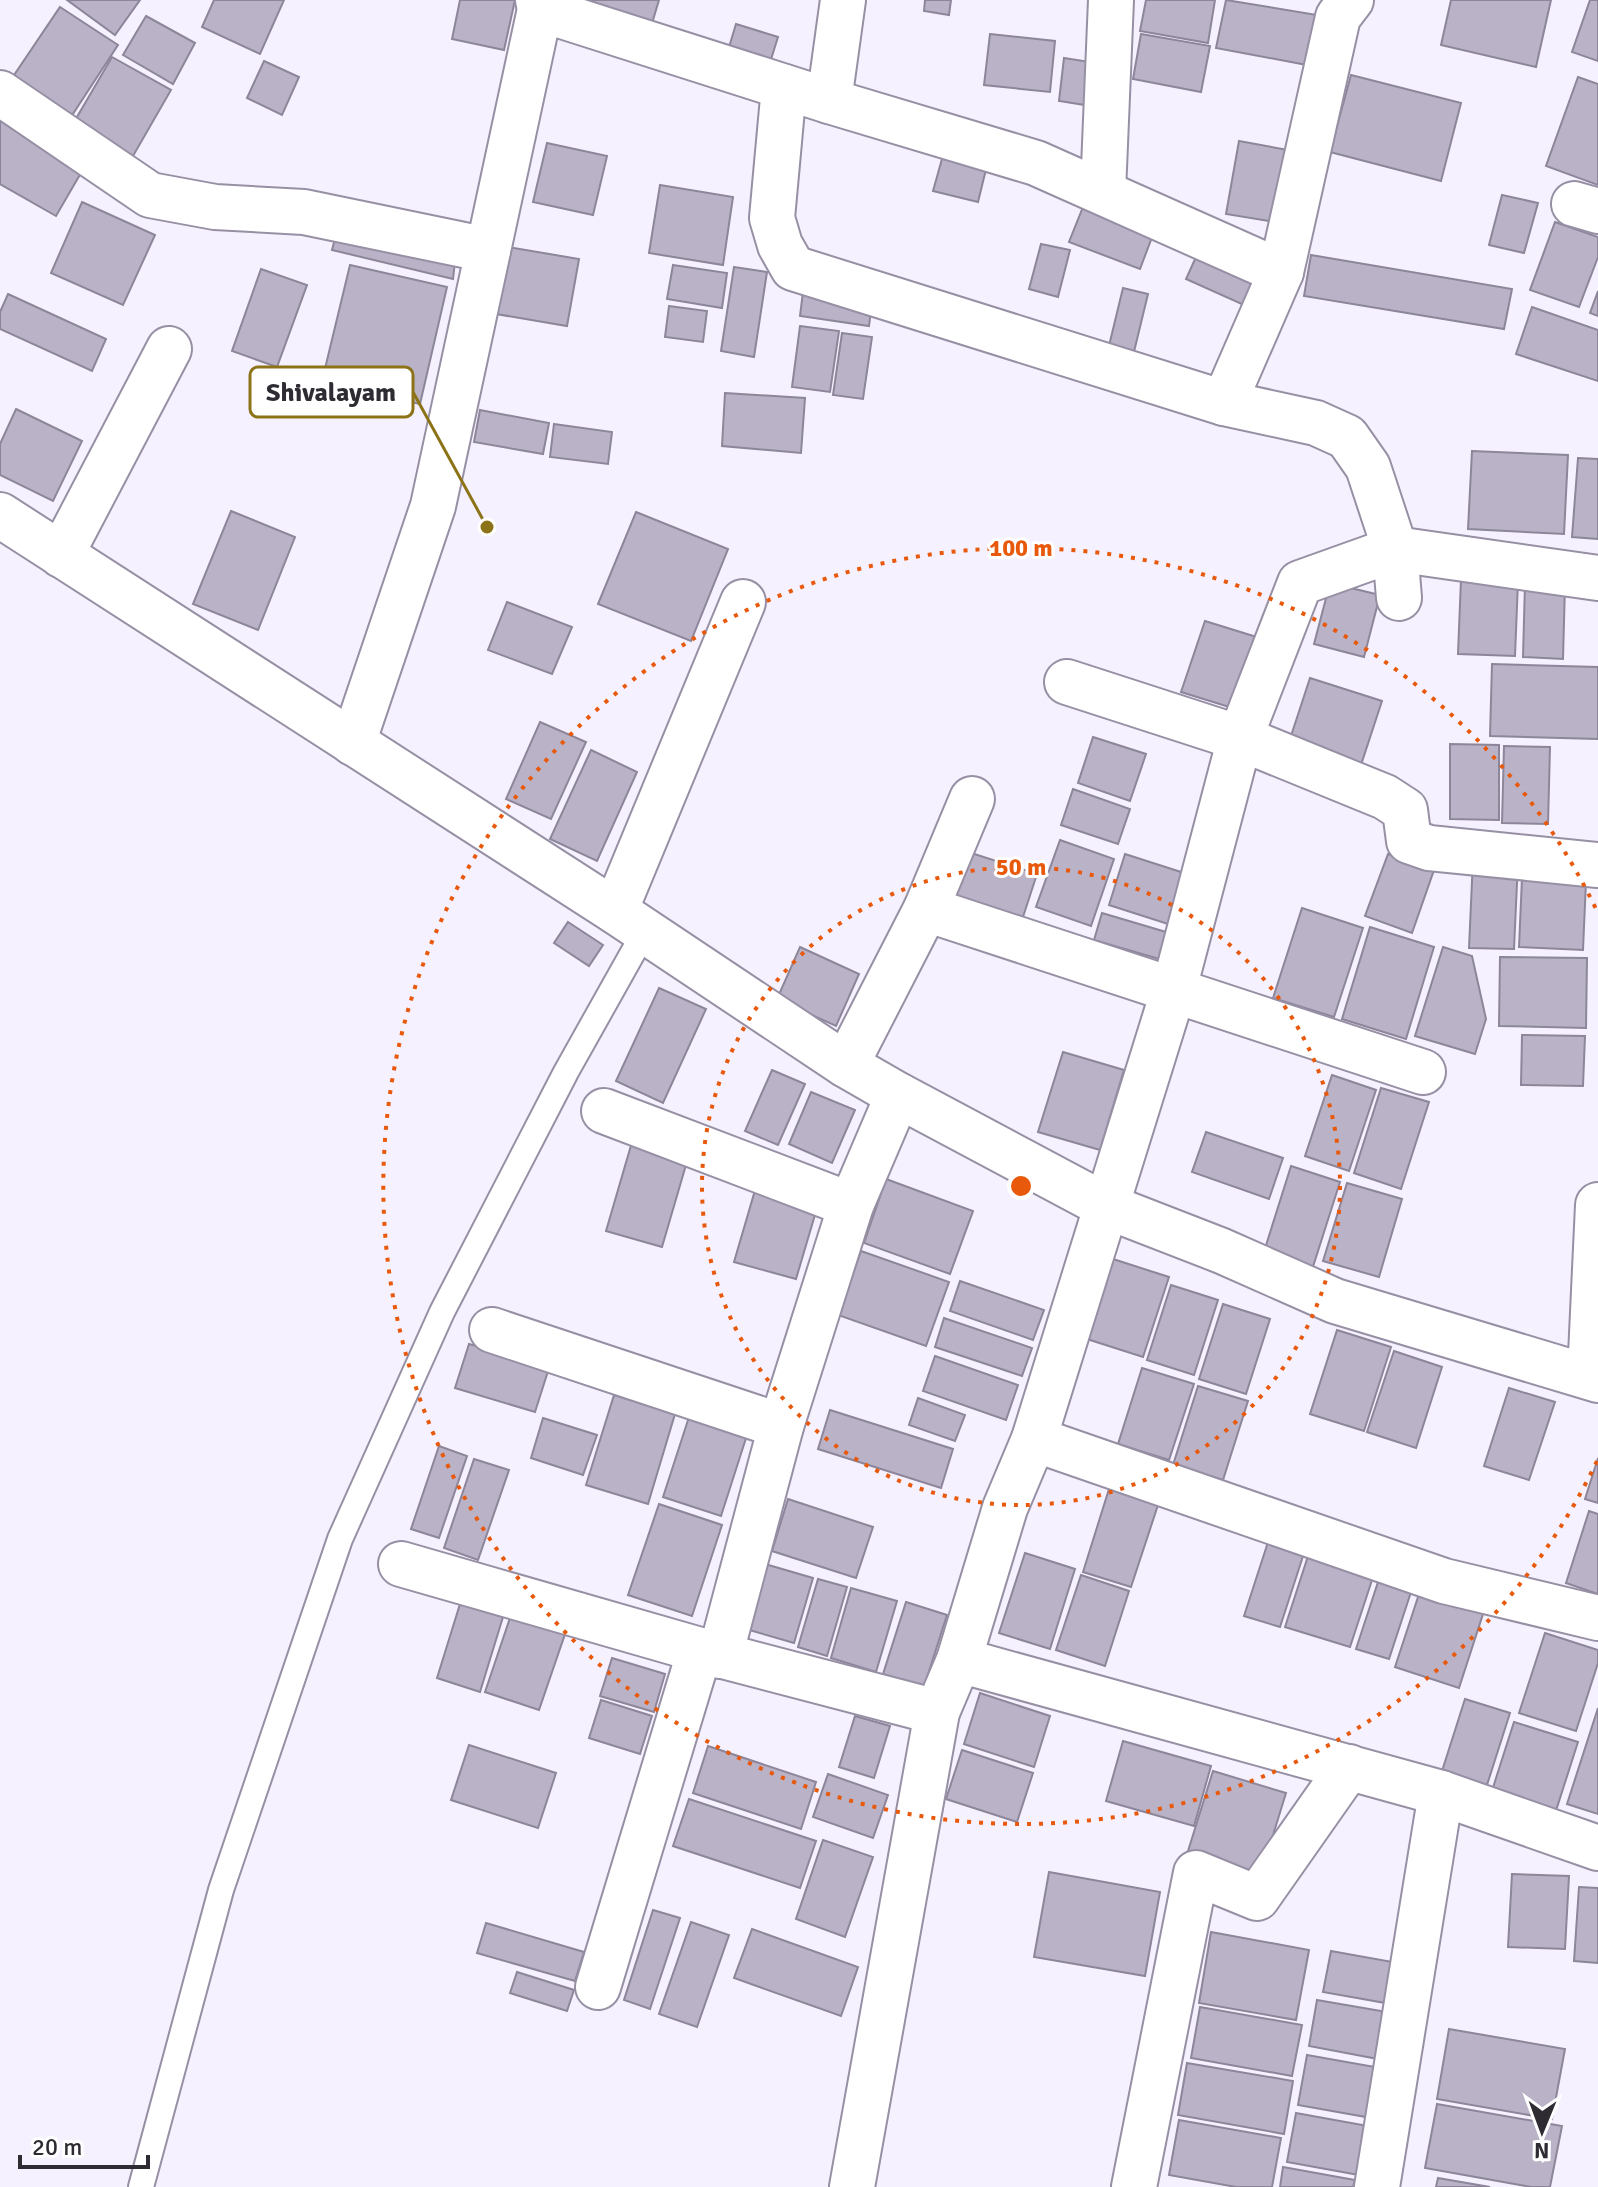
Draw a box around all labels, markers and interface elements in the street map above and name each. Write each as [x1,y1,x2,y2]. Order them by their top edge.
callout: Shivalayam [250,367,413,417]
text: Shivalayam [266,377,396,409]
text: 100 m [989,533,1053,563]
text: 50 m [996,852,1046,882]
centre of rings [1007,1172,1035,1200]
north arrow [1502,2091,1582,2171]
scale bar [20,2119,148,2169]
text: 20 m [32,2132,82,2162]
text: N [1534,2137,1550,2164]

